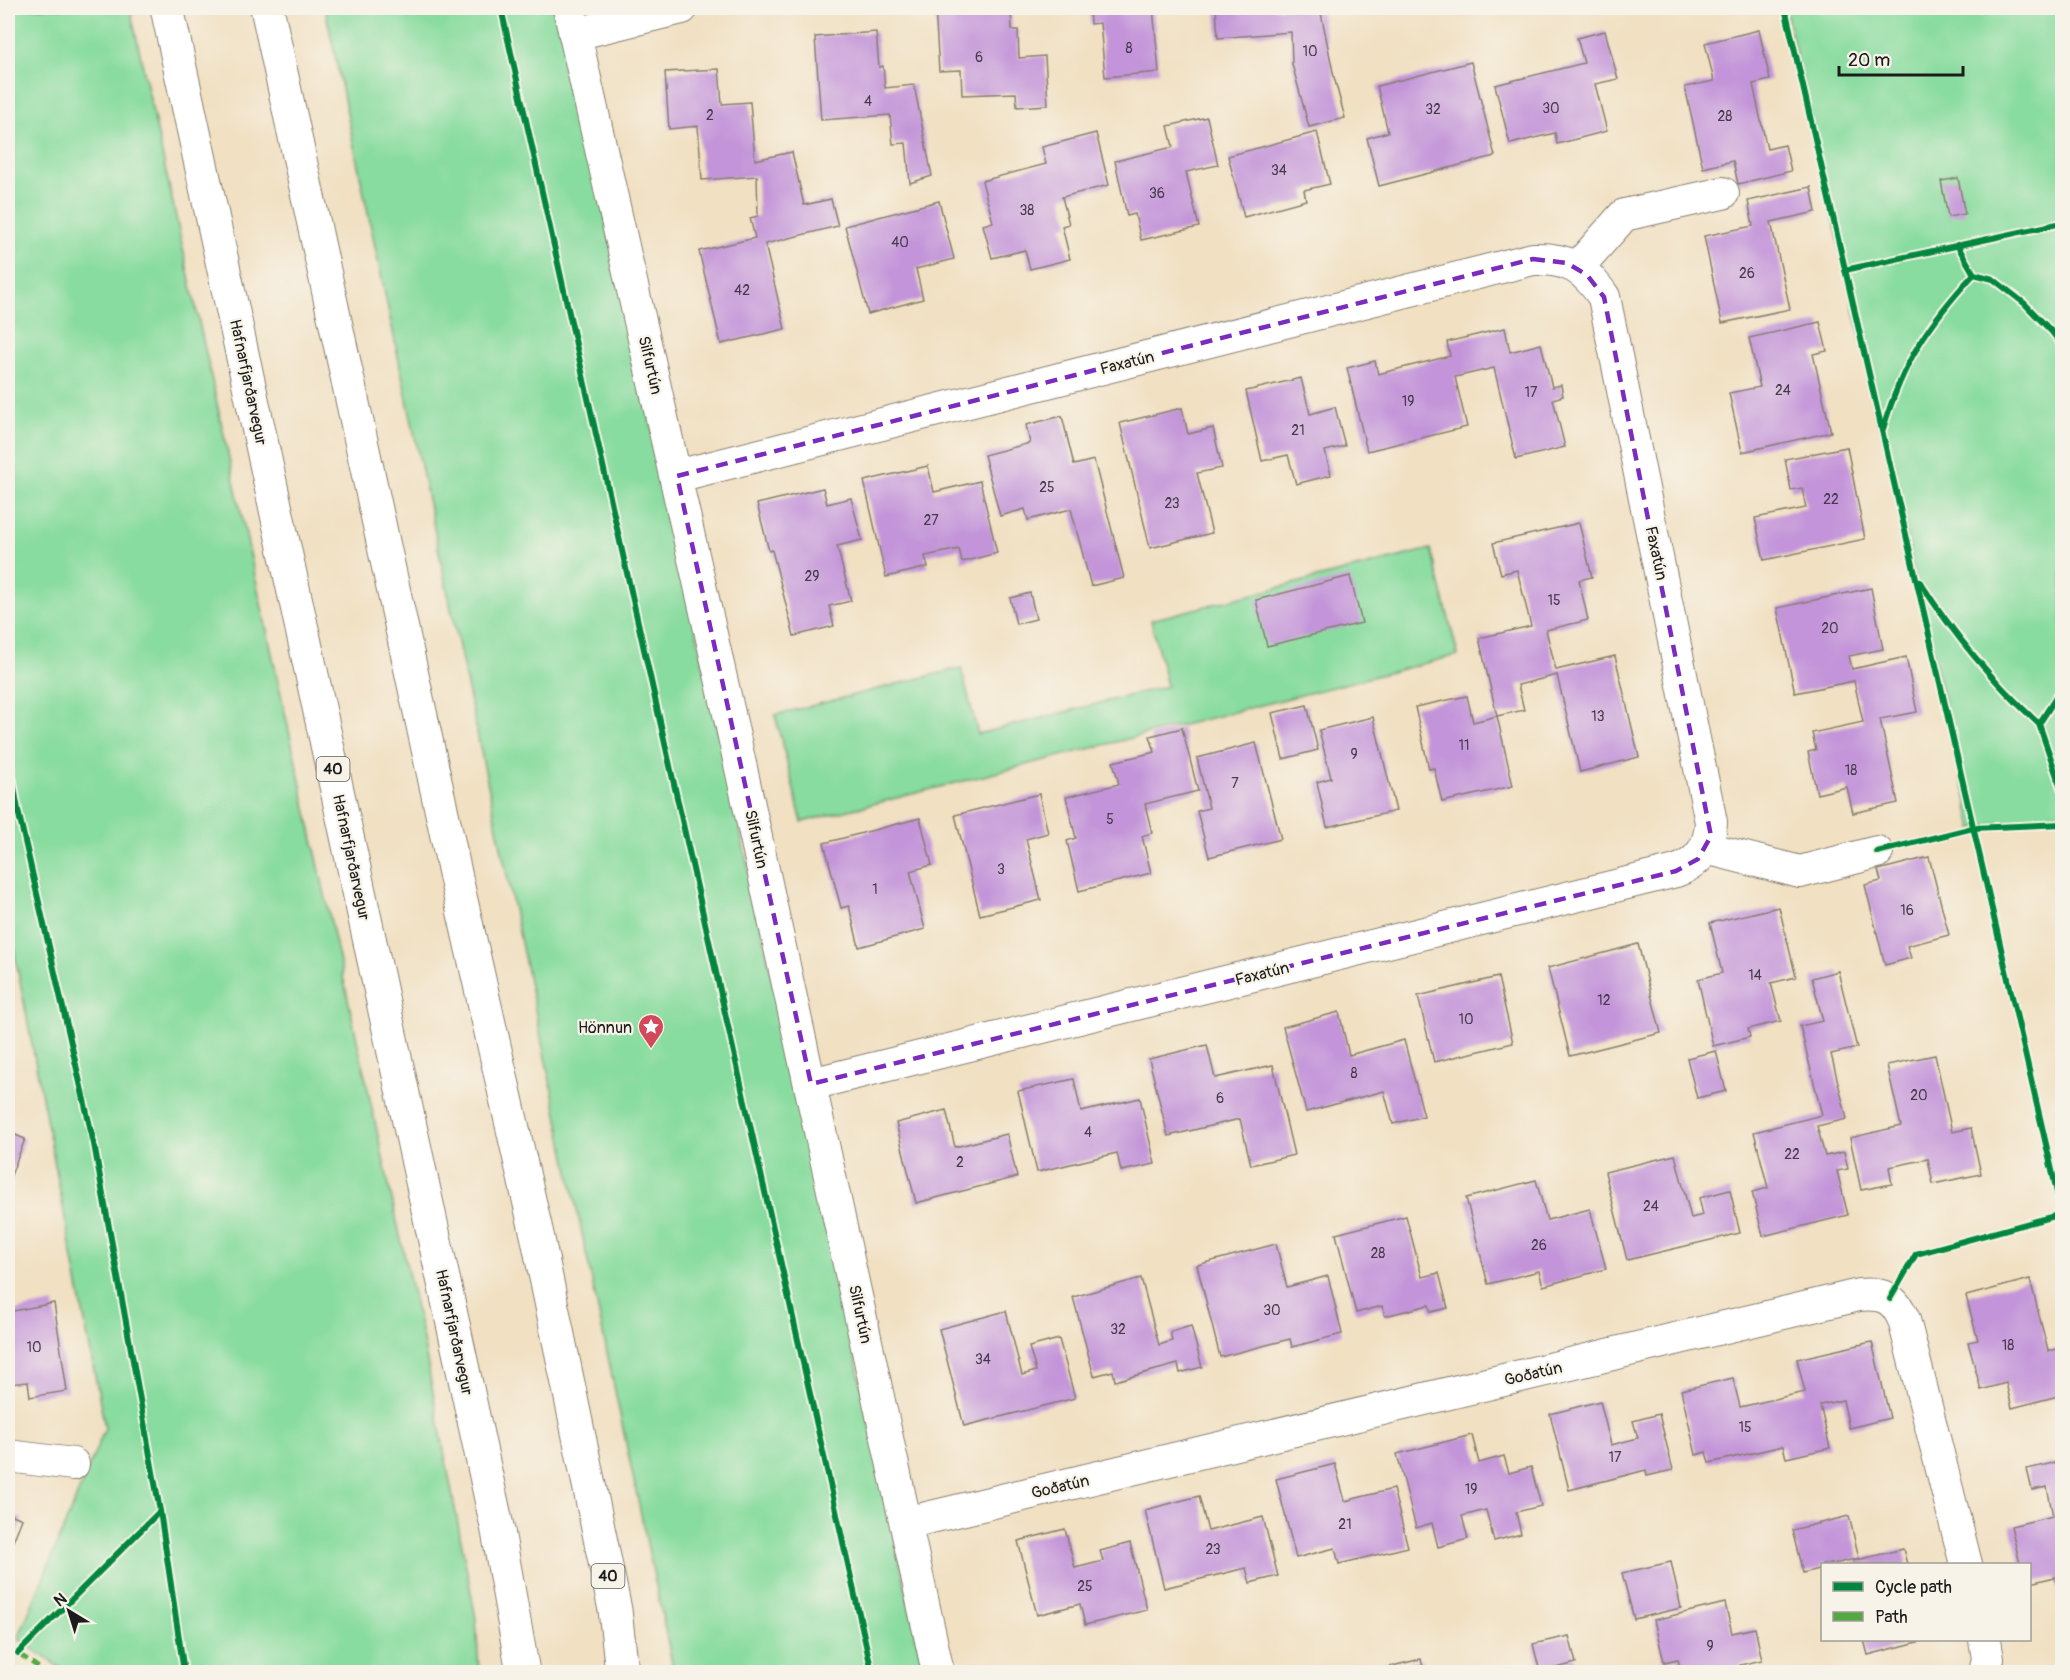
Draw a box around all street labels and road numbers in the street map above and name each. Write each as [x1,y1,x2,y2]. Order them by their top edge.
street label: Hafnarfjarðarvegur [225,317,271,447]
street label: Silfurtún [634,334,666,396]
street label: Faxatún [1098,347,1156,379]
street label: Faxatún [1641,524,1672,582]
road number: 40 [316,757,350,781]
street label: Hafnarfjarðarvegur [328,792,374,922]
street label: Silfurtún [740,808,772,870]
street label: Faxatún [1233,958,1291,990]
street label: Hafnarfjarðarvegur [431,1267,477,1397]
street label: Silfurtún [844,1283,876,1345]
street label: Goðatún [1502,1358,1564,1390]
street label: Goðatún [1029,1471,1091,1503]
road number: 40 [592,1564,624,1588]

